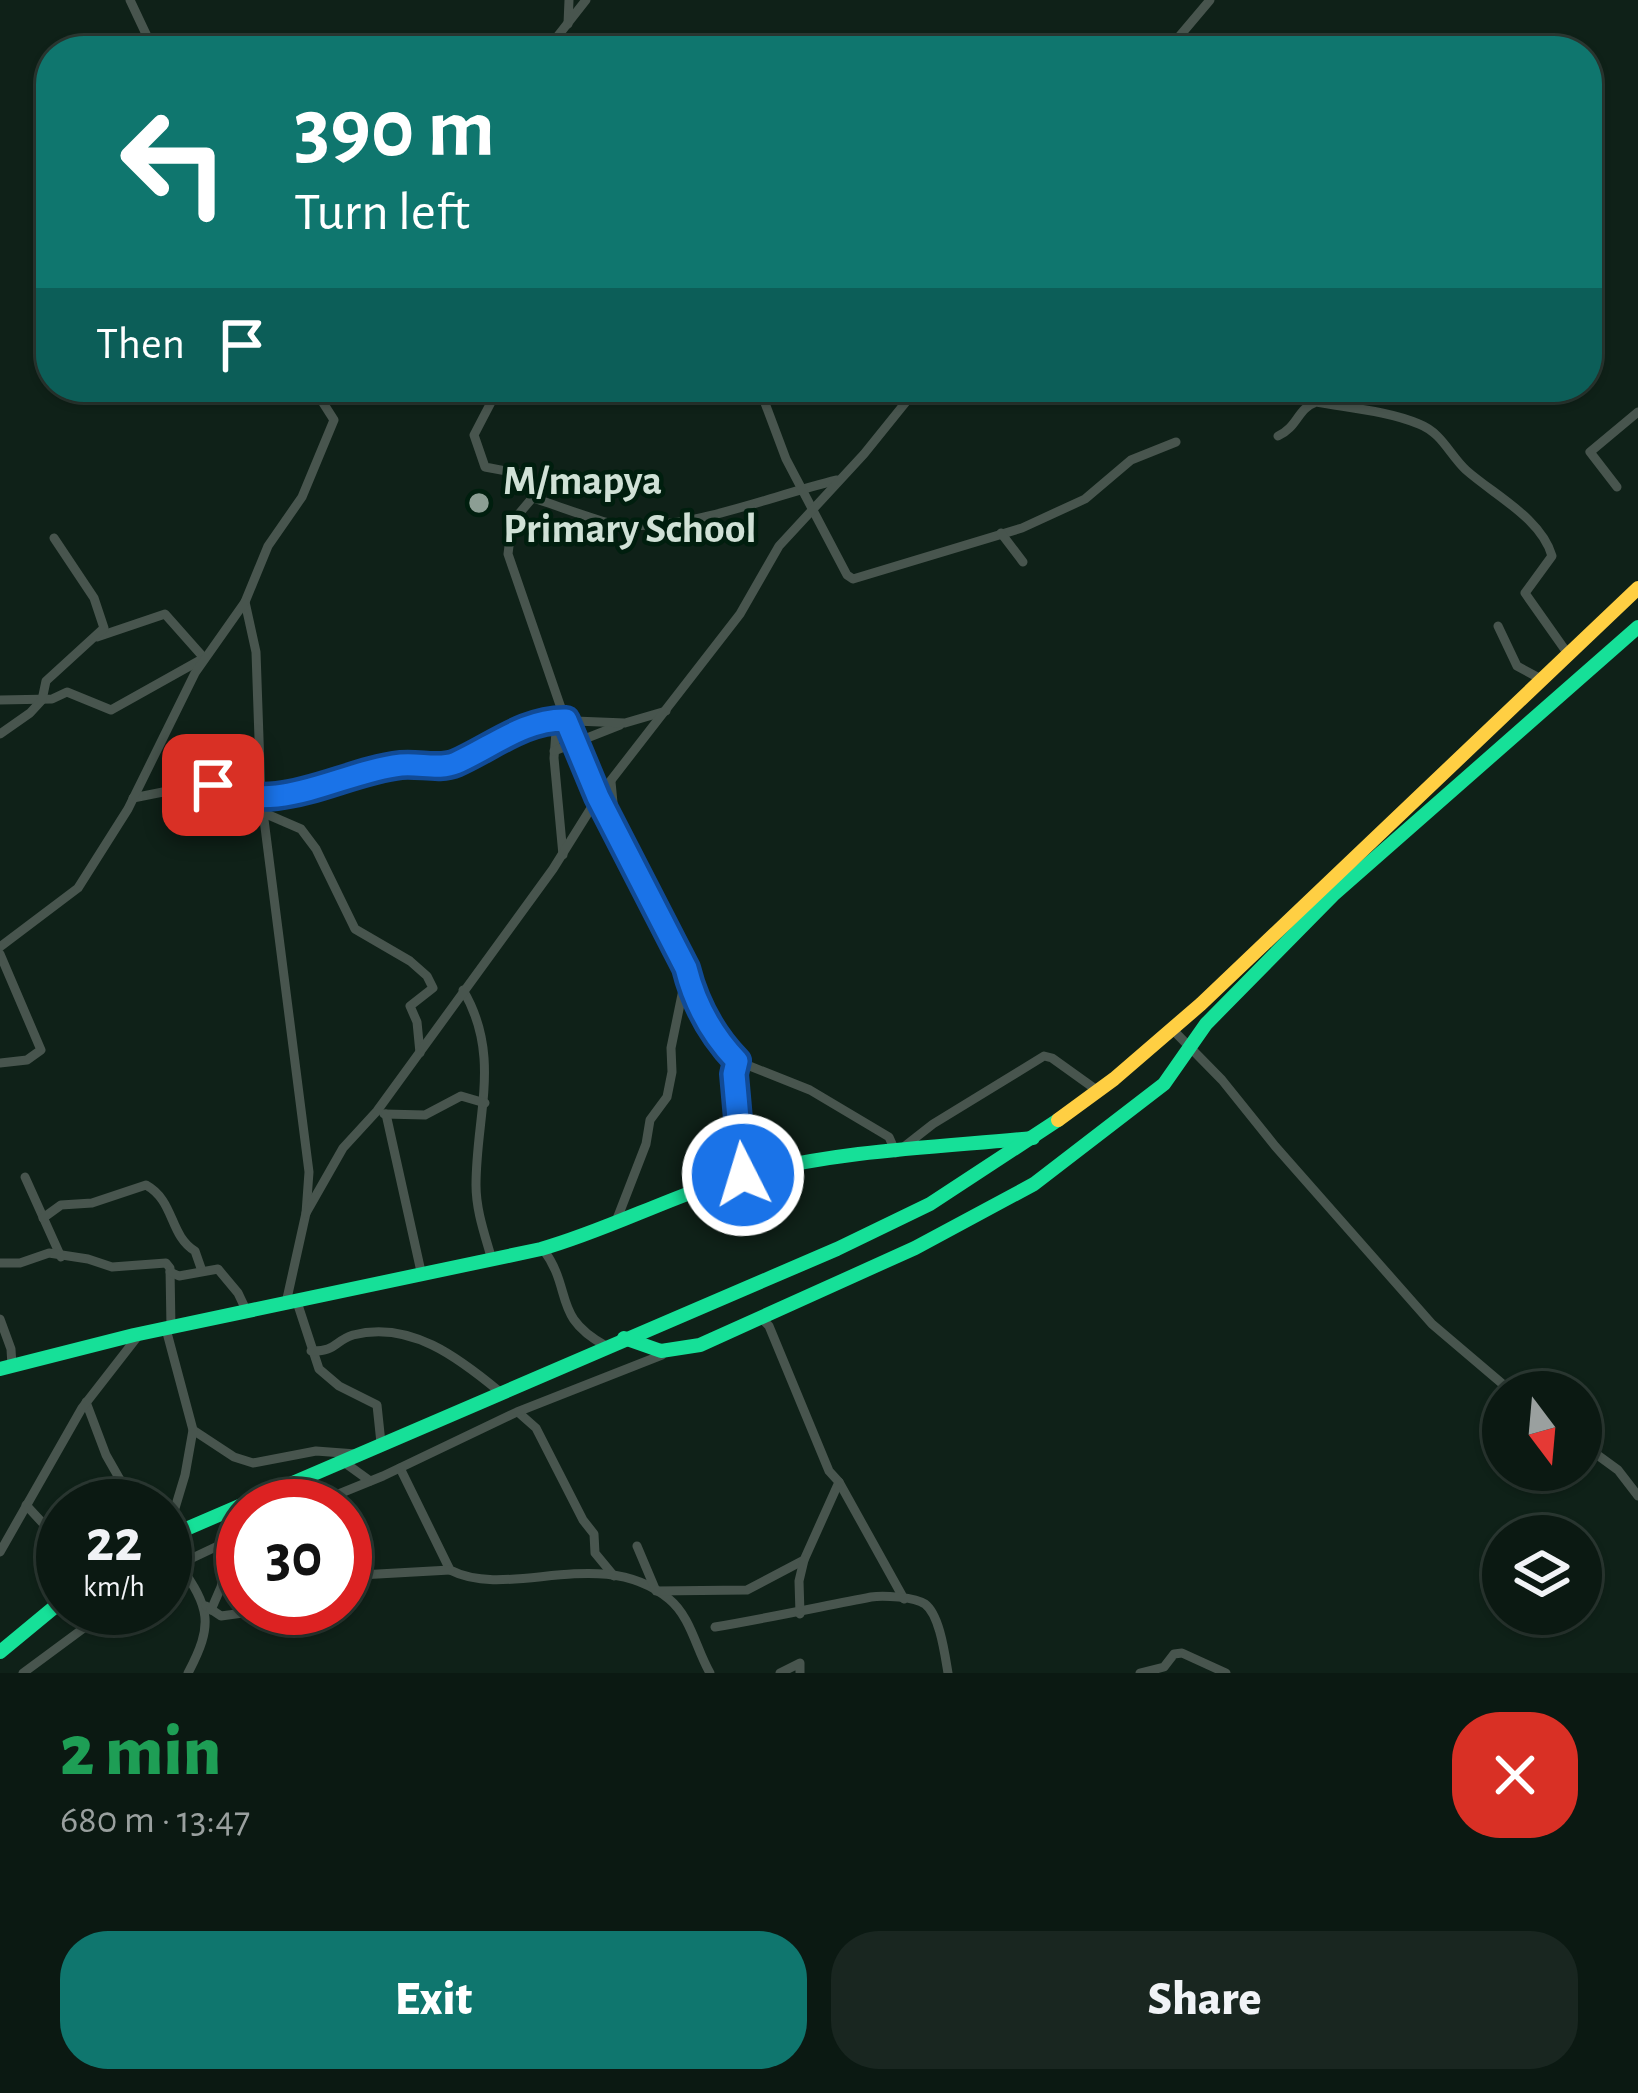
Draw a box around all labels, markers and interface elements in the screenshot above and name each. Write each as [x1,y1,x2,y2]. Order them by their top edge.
icon: left [96,84,252,240]
text: 390 m [294,88,495,172]
text: Turn left [294,186,470,240]
icon: arrive [209,312,275,378]
text: Then [96,322,185,367]
place label: M/mapya Primary School [503,460,757,550]
marker: M/mapya Primary School [466,490,492,516]
pin [162,734,264,836]
icon: arrive [180,752,246,818]
position arrow [680,1112,806,1238]
north arrow [1482,1371,1602,1491]
map controls [1482,1371,1602,1635]
speed limit sign: 30 [216,1479,372,1635]
text: 22 [86,1512,142,1572]
button: layers [1482,1515,1602,1635]
text: km/h [83,1572,145,1602]
button: close [1452,1712,1578,1838]
text: 2 min [60,1716,221,1788]
text: 680 m · 13:47 [60,1801,250,1840]
button: Exit [60,1931,807,2069]
button: Share [831,1931,1578,2069]

